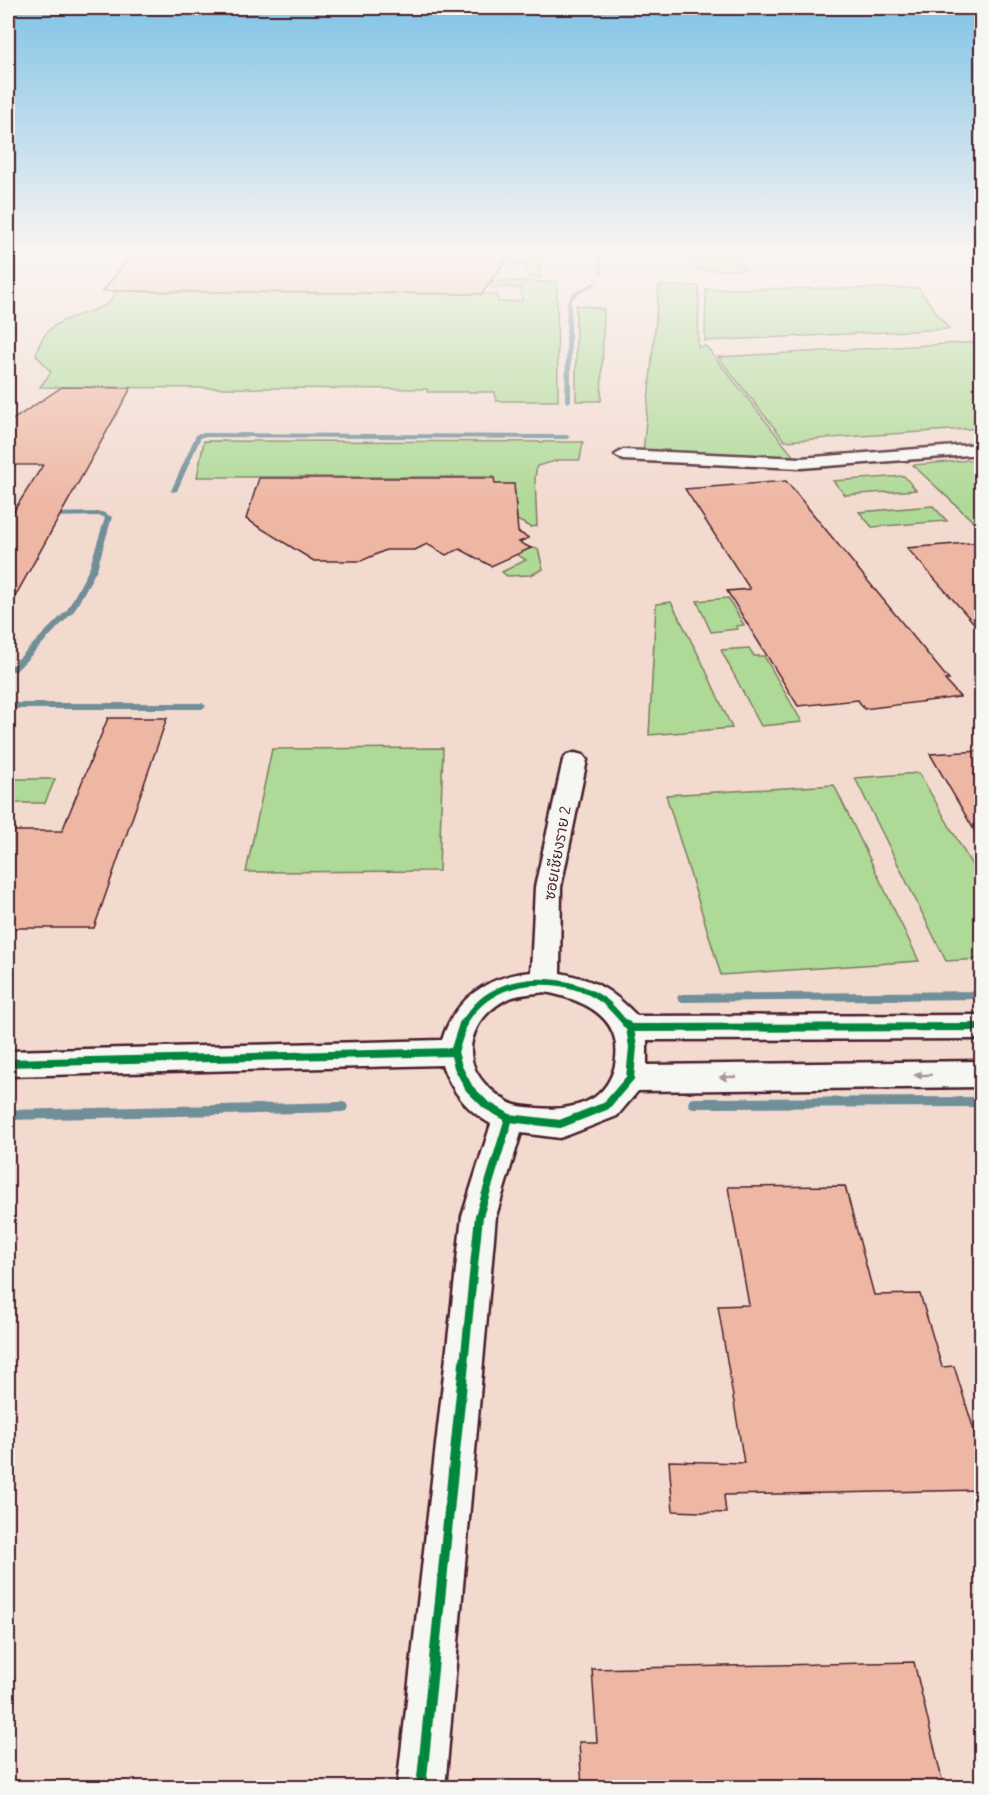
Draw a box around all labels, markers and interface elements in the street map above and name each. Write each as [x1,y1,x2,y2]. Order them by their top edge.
street label: ซอยเชียงราย 2 [539,804,575,902]
one-way arrow [914,1070,933,1079]
one-way arrow [719,1072,738,1082]

